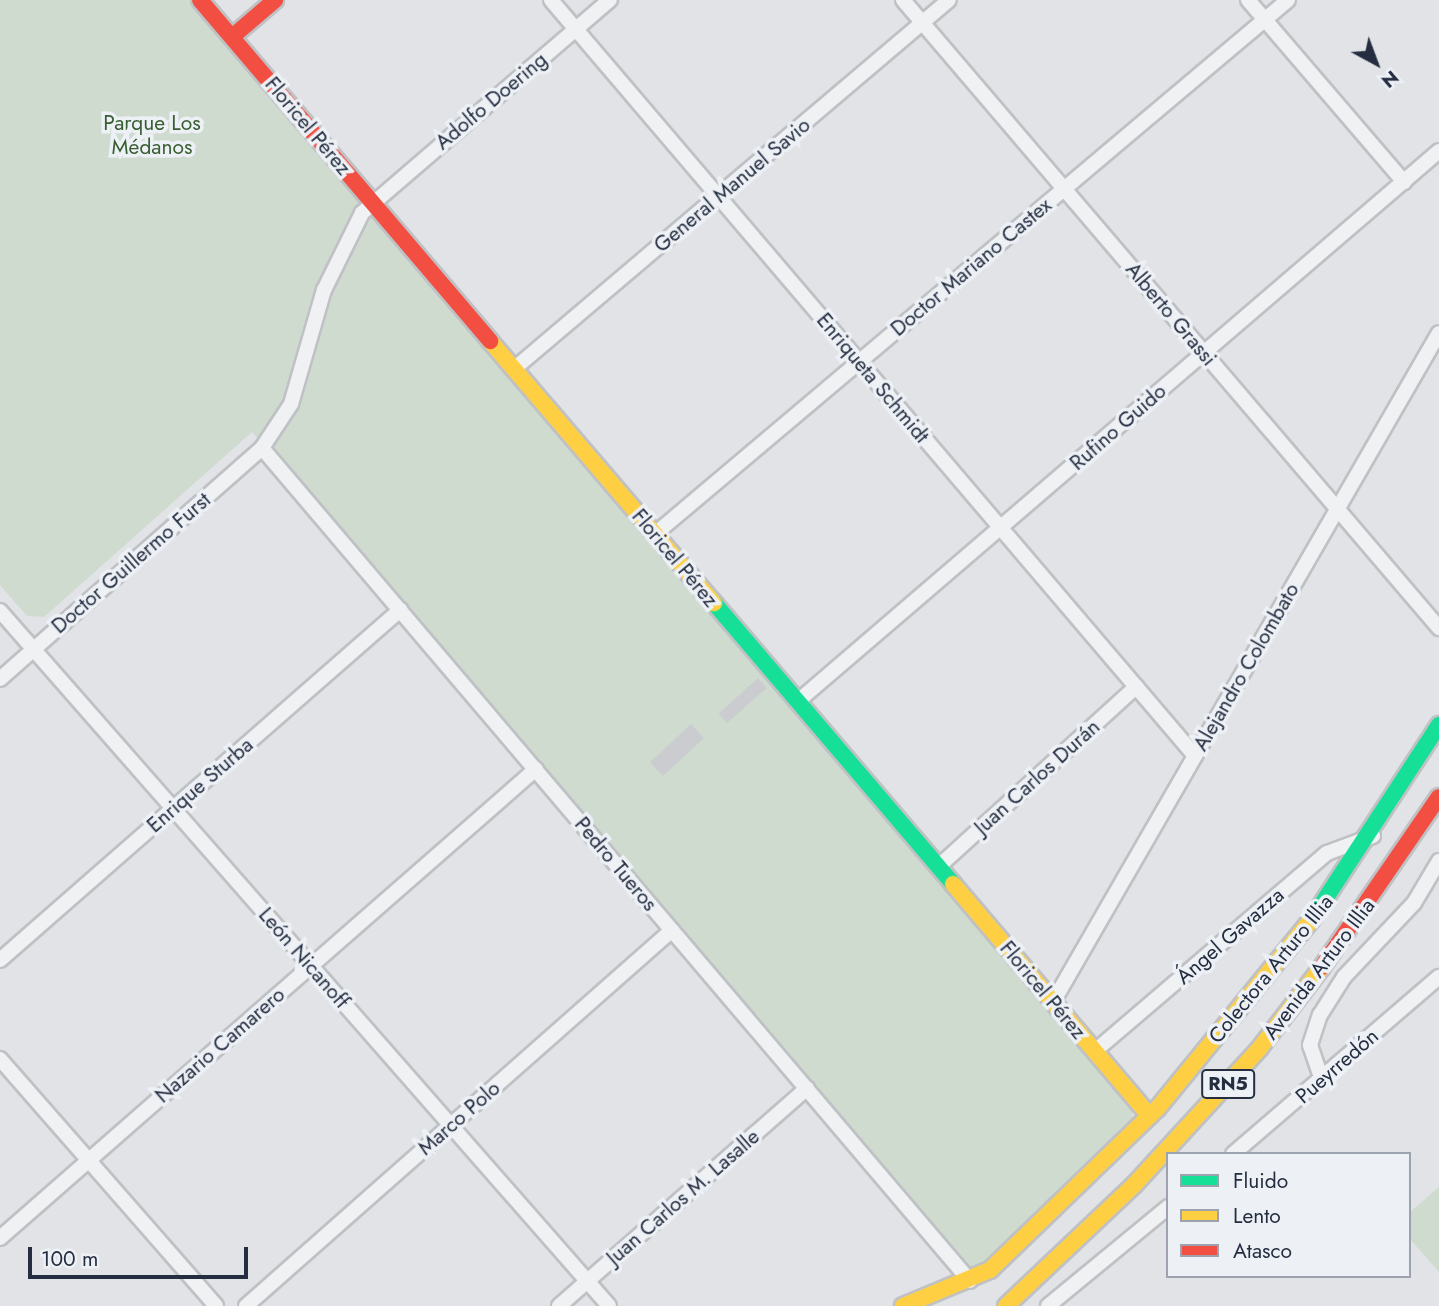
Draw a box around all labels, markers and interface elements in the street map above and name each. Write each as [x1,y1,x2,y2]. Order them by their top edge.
north arrow [1341,28,1411,98]
street label: Adolfo Doering [430,47,552,155]
text: N [1376,64,1405,94]
street label: Floricel Pérez [260,72,356,180]
park label: Parque Los Médanos [103,110,201,160]
street label: General Manuel Savio [649,112,815,258]
street label: Doctor Mariano Castex [886,193,1056,341]
street label: Alberto Grassi [1120,257,1222,371]
street label: Enriqueta Schmidt [811,308,935,448]
street label: Rufino Guido [1065,378,1171,476]
street label: Doctor Guillermo Furst [46,487,216,639]
street label: Floricel Pérez [627,504,723,612]
street label: Alejandro Colombato [1188,579,1304,755]
street label: Juan Carlos Durán [969,714,1105,840]
street label: Enrique Sturba [142,732,258,838]
street label: Pedro Tueros [569,812,663,916]
street label: Ángel Gavazza [1171,882,1289,990]
street label: Colectora Arturo Illia [1203,890,1339,1048]
street label: Avenida Arturo Illia [1258,894,1380,1044]
street label: León Nicanoff [253,902,355,1014]
street label: Floricel Pérez [995,936,1091,1044]
street label: Nazario Camarero [150,982,290,1108]
street label: Pueyrredón [1291,1023,1383,1109]
road number: RN5 [1200,1068,1256,1100]
street label: Marco Polo [413,1076,505,1160]
street label: Juan Carlos M. Lasalle [601,1124,765,1270]
legend [1166,1152,1411,1278]
text: Fluido [1233,1166,1288,1196]
text: Lento [1233,1201,1281,1231]
scale bar [32,1232,252,1276]
text: Atasco [1233,1236,1292,1266]
text: 100 m [41,1244,98,1274]

